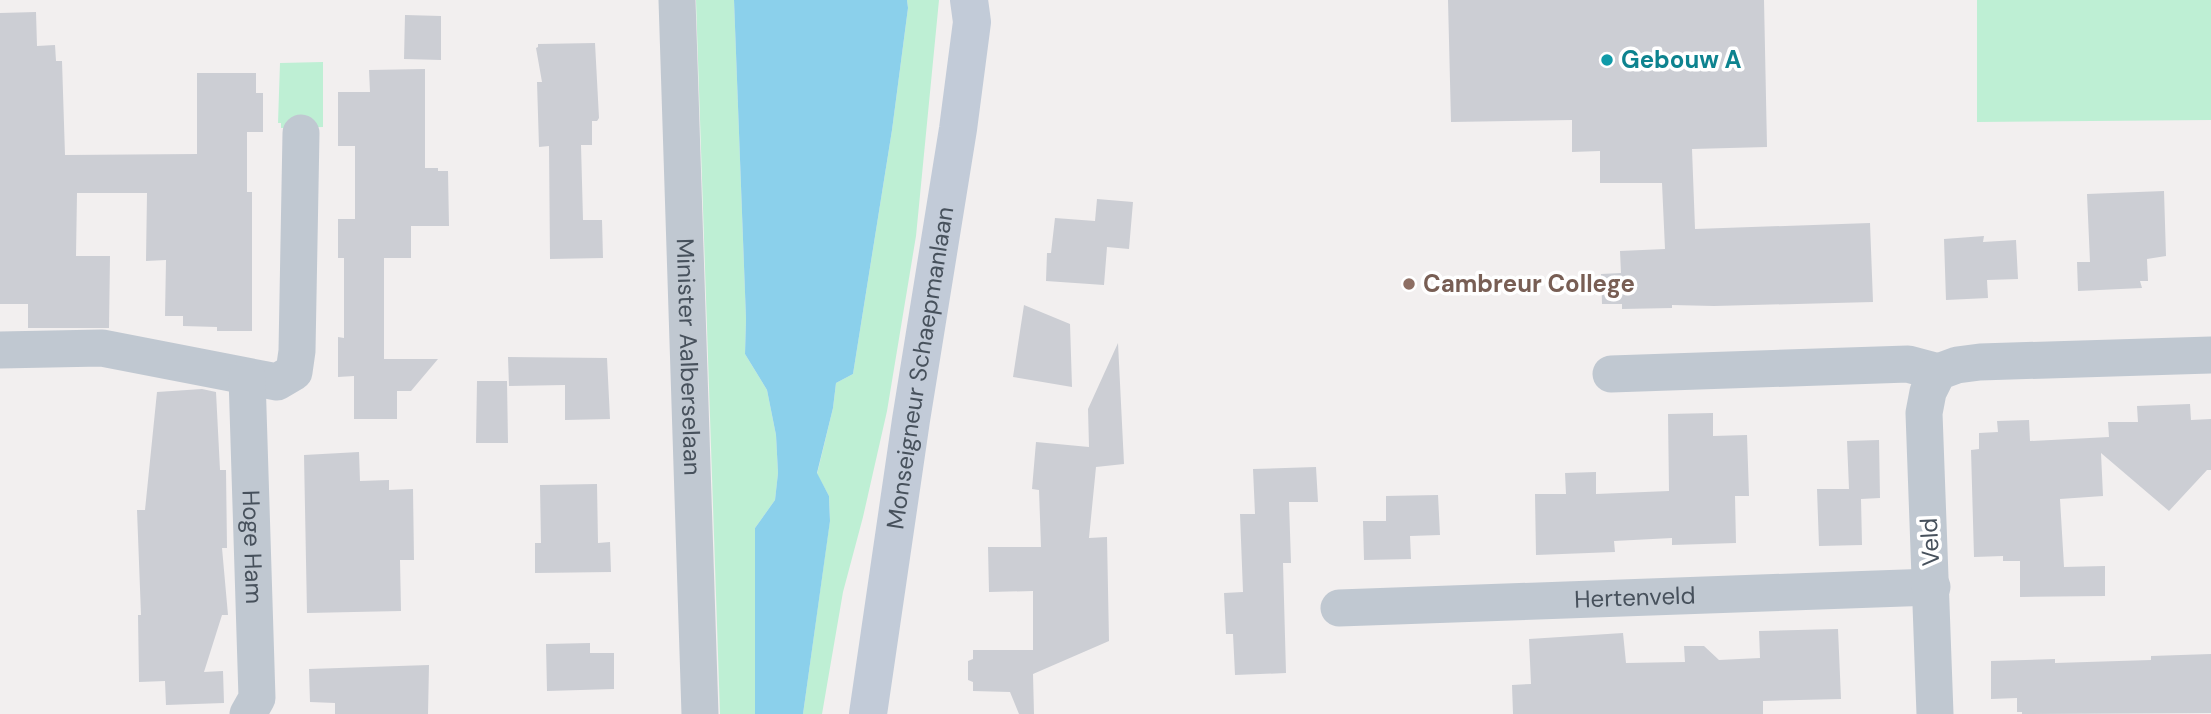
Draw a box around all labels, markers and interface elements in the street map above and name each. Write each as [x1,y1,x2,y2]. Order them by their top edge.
place label: Gebouw A [1621,44,1742,75]
marker: Gebouw A [1599,52,1615,68]
street label: Monseigneur Schaepmanlaan [879,204,960,531]
street label: Minister Aalberselaan [670,238,708,476]
place label: Cambreur College [1423,268,1635,299]
marker: Cambreur College [1401,276,1417,292]
street label: Hoge Ham [236,490,270,604]
street label: Veld [1913,517,1946,567]
street label: Hertenveld [1574,579,1696,615]

